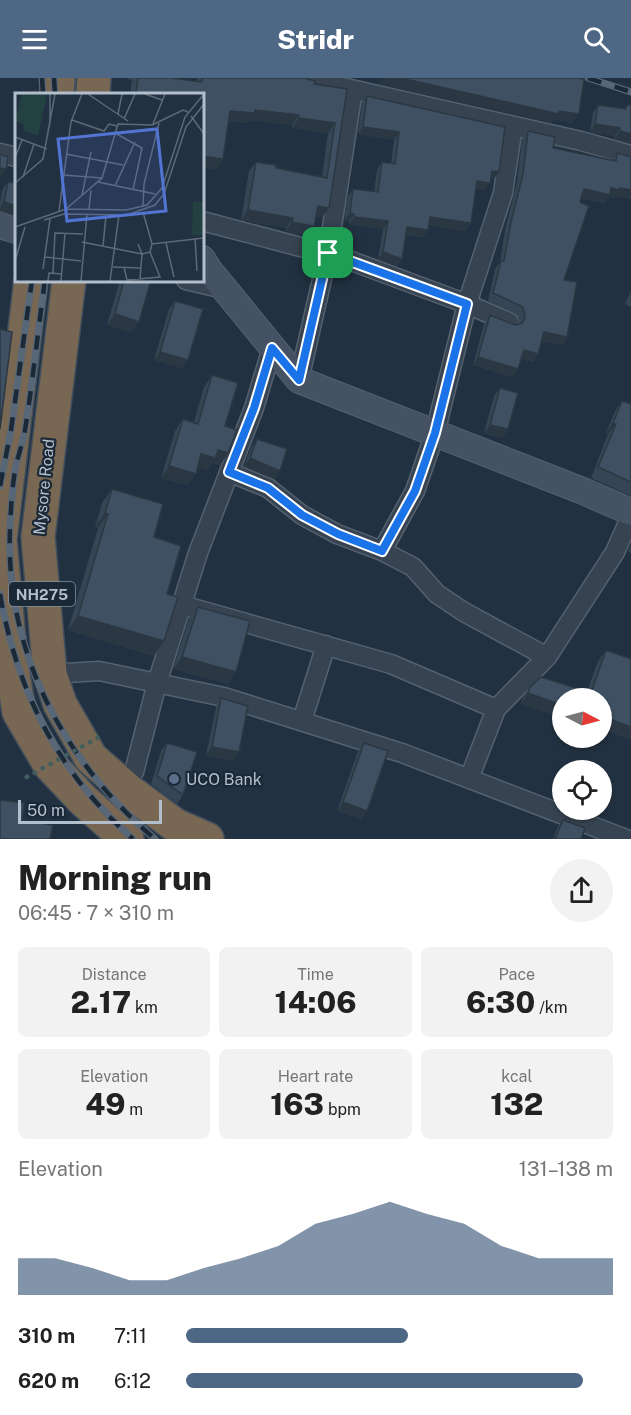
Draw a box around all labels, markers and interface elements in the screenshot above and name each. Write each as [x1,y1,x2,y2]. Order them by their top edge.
icon: menu [18,23,51,56]
text: Stridr [277,23,354,55]
icon: search [580,23,613,56]
inset map [15,93,204,282]
pin [302,227,353,278]
icon: arrive [311,236,344,269]
street label: Mysore Road [30,438,58,536]
road number: NH275 [9,582,75,606]
north arrow [552,688,612,748]
map controls [552,688,612,820]
button: locate [552,760,612,820]
place label: UCO Bank [186,770,262,789]
marker: UCO Bank [167,772,181,786]
scale bar [18,797,162,824]
text: 50 m [27,801,65,820]
text: Morning run [18,859,212,897]
button: share [550,859,613,922]
text: 06:45 · 7 × 310 m [18,901,174,925]
text: Distance [82,965,147,984]
text: Time [297,965,334,984]
text: Pace [499,965,535,984]
text: 2.17 [71,984,131,1020]
text: 14:06 [275,984,356,1020]
text: 6:30 [466,984,535,1020]
text: km [131,998,158,1017]
text: /km [535,998,568,1017]
text: Elevation [80,1067,148,1086]
text: Heart rate [278,1067,353,1086]
text: kcal [501,1067,532,1086]
text: 49 [85,1086,125,1122]
text: 163 [270,1086,324,1122]
text: 132 [490,1086,543,1122]
text: m [125,1100,143,1119]
text: bpm [324,1100,361,1119]
text: Elevation [18,1157,103,1181]
text: 131–138 m [519,1157,613,1181]
text: 310 m [18,1324,75,1348]
text: 7:11 [114,1324,147,1348]
text: 620 m [18,1369,79,1393]
text: 6:12 [114,1369,151,1393]

